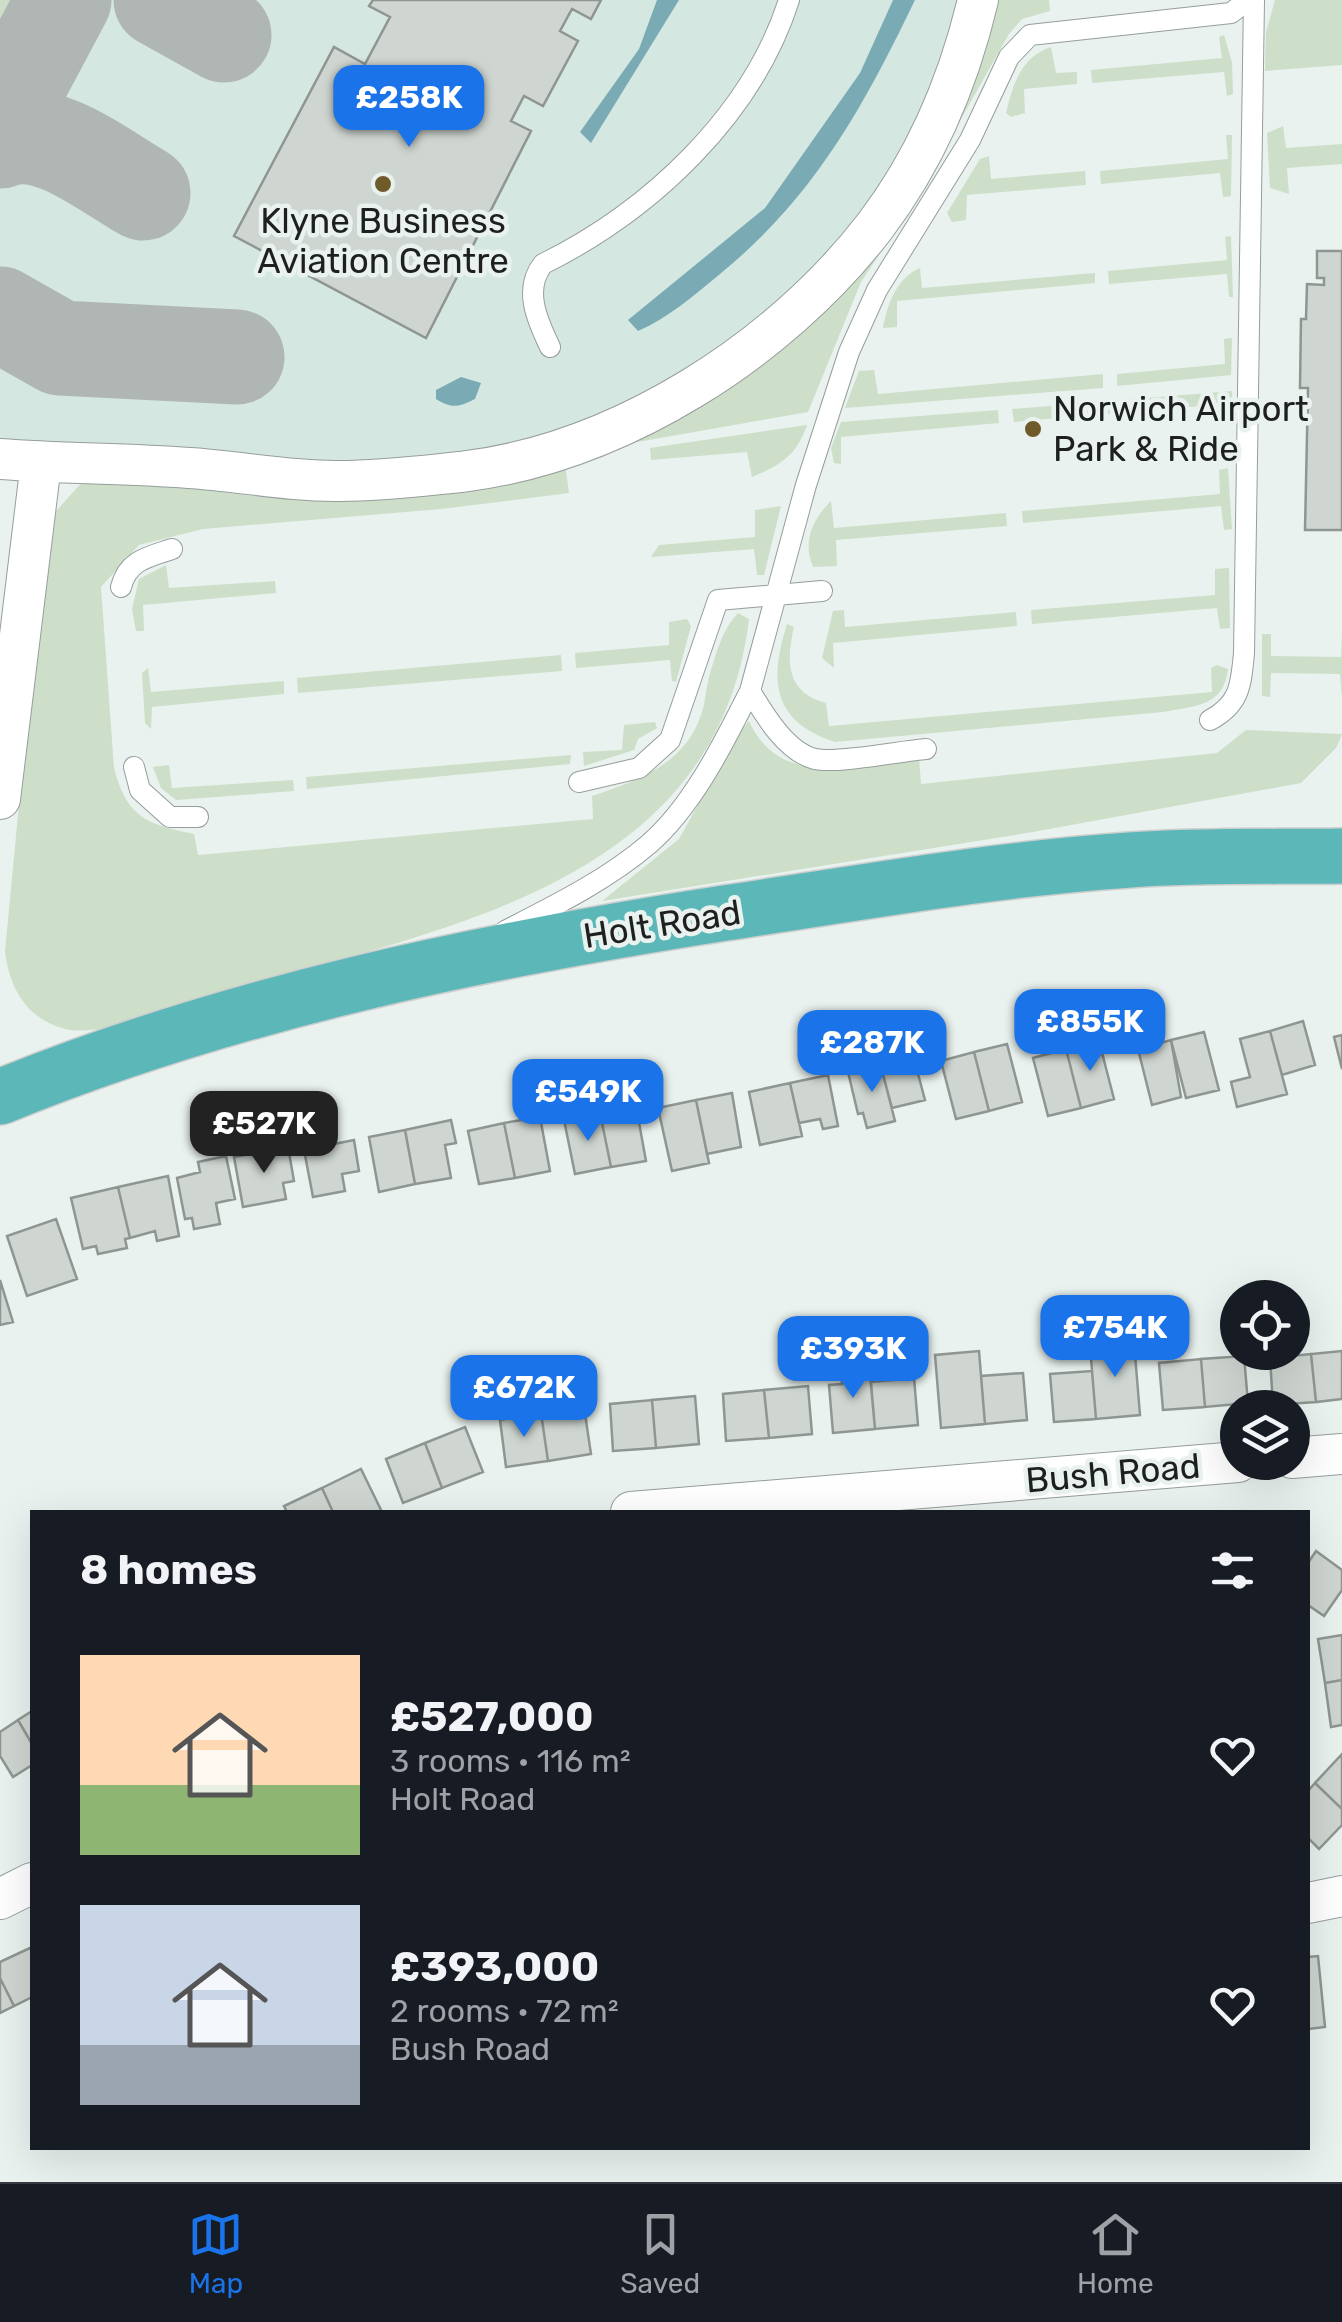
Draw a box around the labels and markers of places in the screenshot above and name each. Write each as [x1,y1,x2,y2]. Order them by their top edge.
pin: £258K [339,65,479,150]
marker: Klyne Business Aviation Centre [372,173,394,195]
place label: Klyne Business Aviation Centre [257,200,509,282]
place label: Norwich Airport Park & Ride [1053,388,1309,470]
marker: Norwich Airport Park & Ride [1022,418,1044,440]
pin: £855K [1020,989,1160,1074]
pin: £287K [802,1010,942,1095]
pin: £549K [518,1059,658,1144]
pin: £527K [194,1091,334,1176]
pin: £754K [1045,1295,1185,1380]
pin: £393K [783,1316,923,1401]
pin: £672K [454,1355,594,1440]

